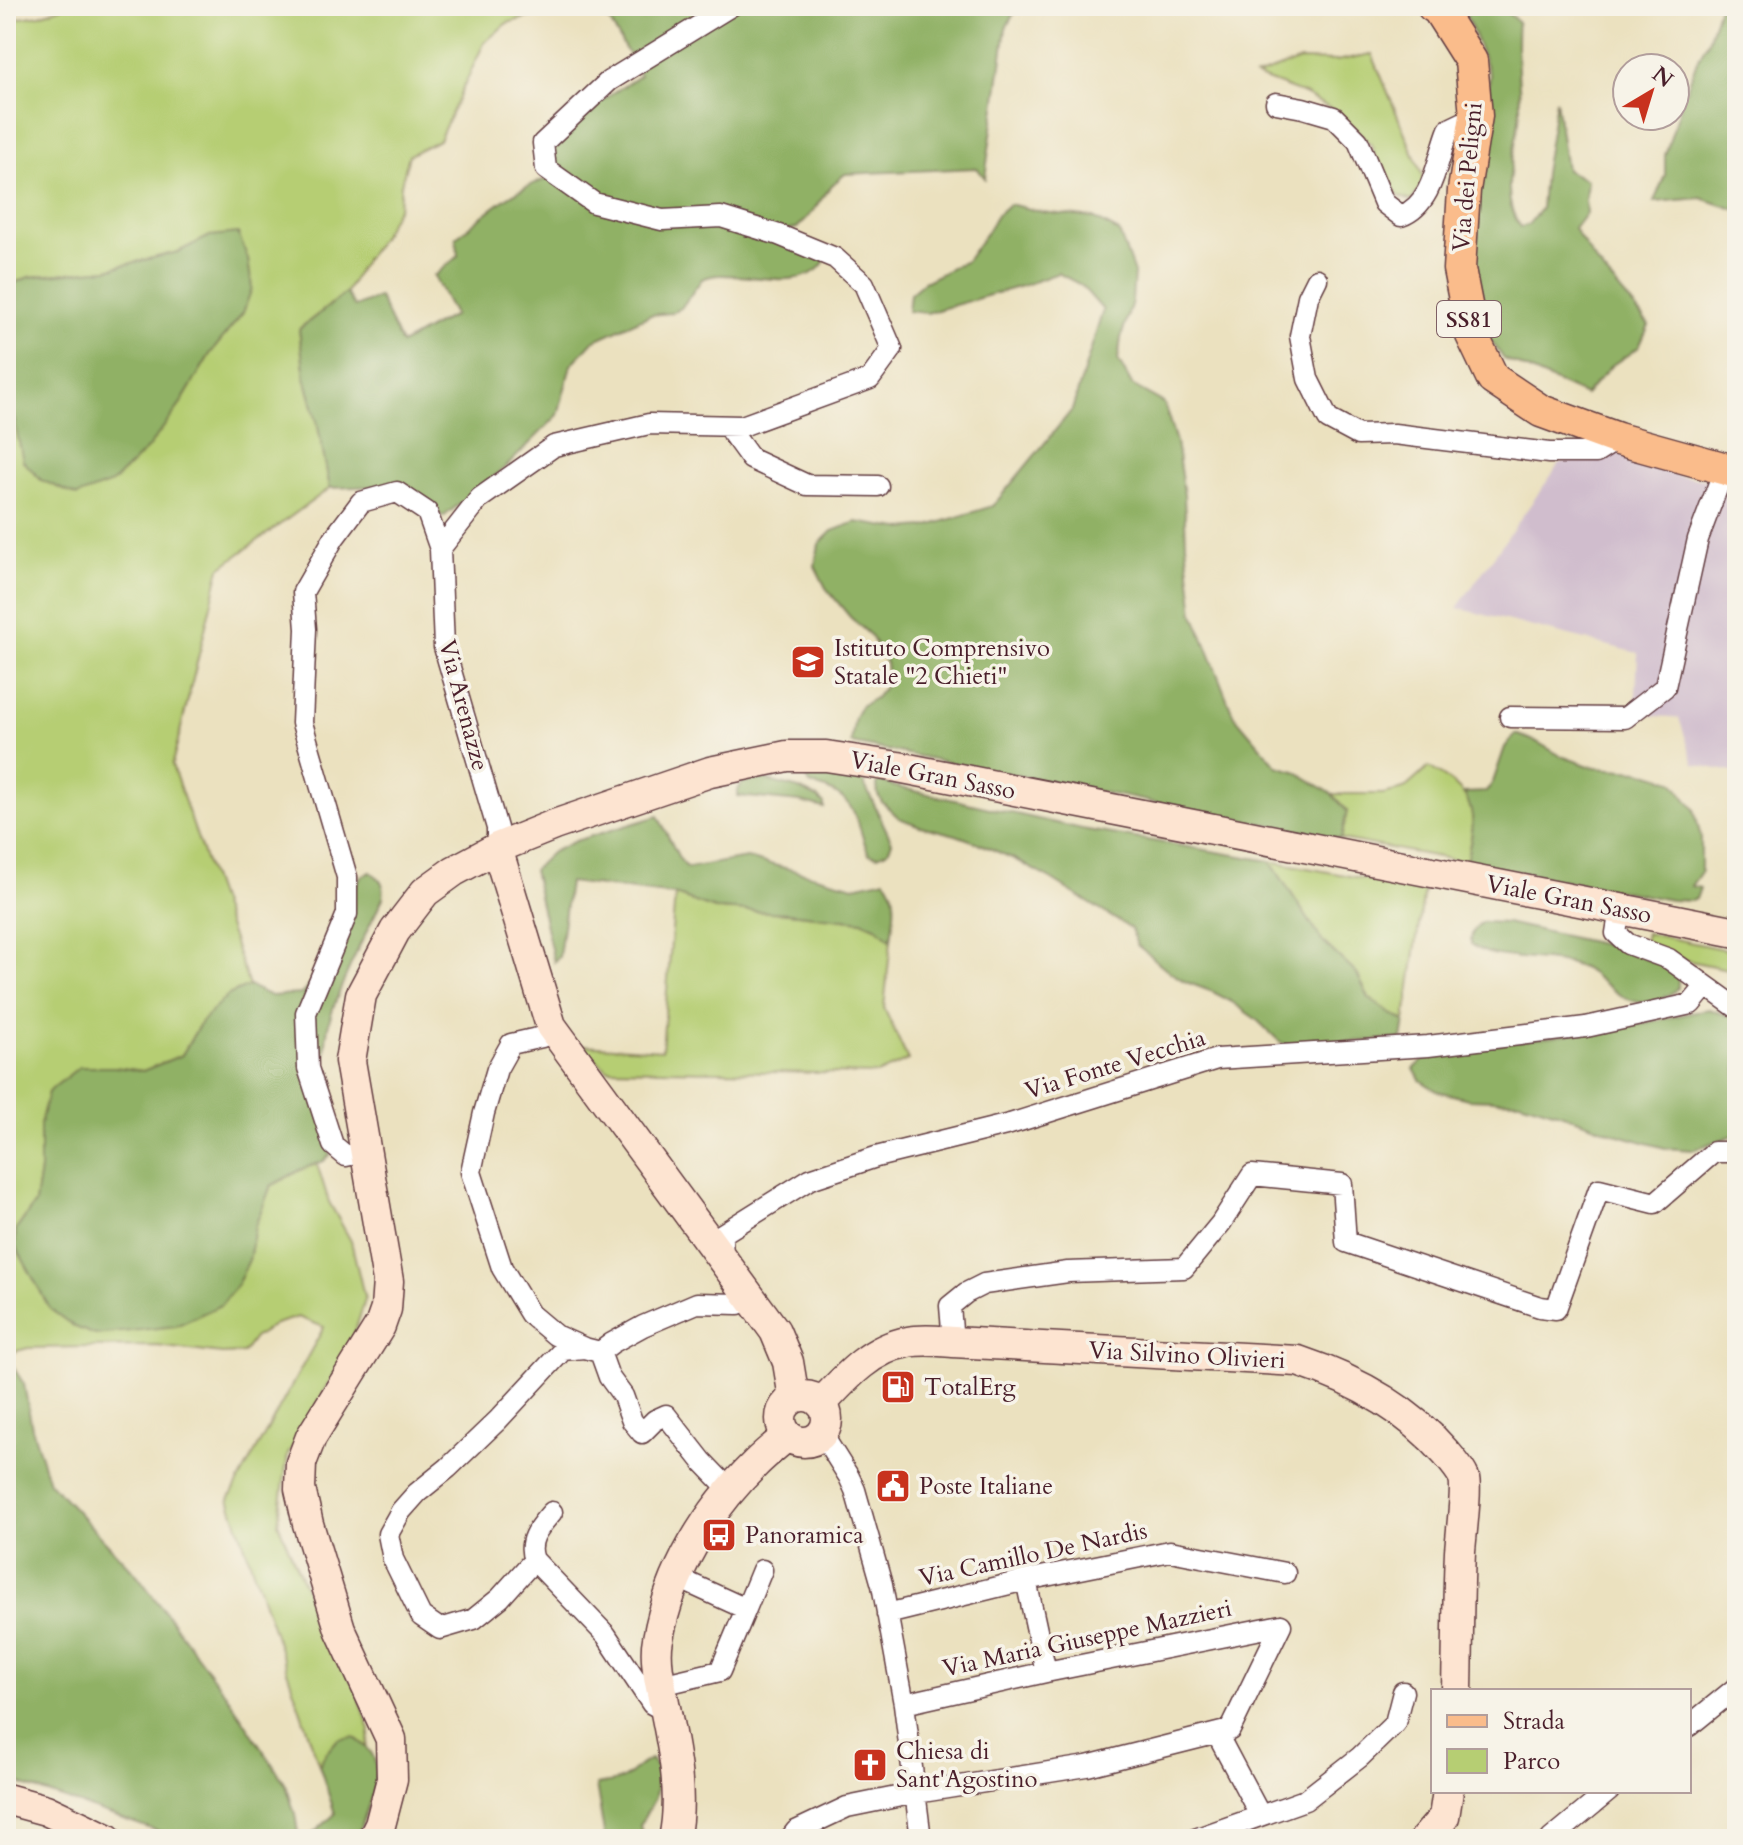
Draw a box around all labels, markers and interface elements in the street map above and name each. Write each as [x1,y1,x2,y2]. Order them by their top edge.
north arrow [1611,52,1691,132]
text: N [1646,59,1679,95]
street label: Via dei Peligni [1445,101,1490,253]
road number: SS81 [1437,301,1501,337]
place label: Istituto Comprensivo Statale "2 Chieti" [834,632,1050,693]
street label: Via Arenazze [430,636,497,774]
school or university icon: Istituto Comprensivo Statale "2 Chieti" [789,643,827,681]
street label: Viale Gran Sasso [847,743,1018,808]
street label: Viale Gran Sasso [1483,867,1654,932]
street label: Via Fonte Vecchia [1021,1021,1210,1108]
street label: Via Silvino Olivieri [1088,1334,1286,1377]
fuel station icon: TotalErg [879,1368,917,1406]
place label: TotalErg [924,1371,1016,1404]
public building icon: Poste Italiane [874,1467,912,1505]
place label: Poste Italiane [919,1470,1053,1503]
street label: Via Camillo De Nardis [916,1514,1150,1595]
bus stop icon: Panoramica [700,1516,738,1554]
place label: Panoramica [745,1519,864,1552]
street label: Via Maria Giuseppe Mazzieri [939,1592,1235,1685]
legend [1431,1689,1691,1793]
text: Strada [1503,1705,1566,1738]
place label: Chiesa di Sant'Agostino [896,1735,1038,1796]
text: Parco [1503,1745,1560,1778]
church icon: Chiesa di Sant'Agostino [851,1746,889,1784]

